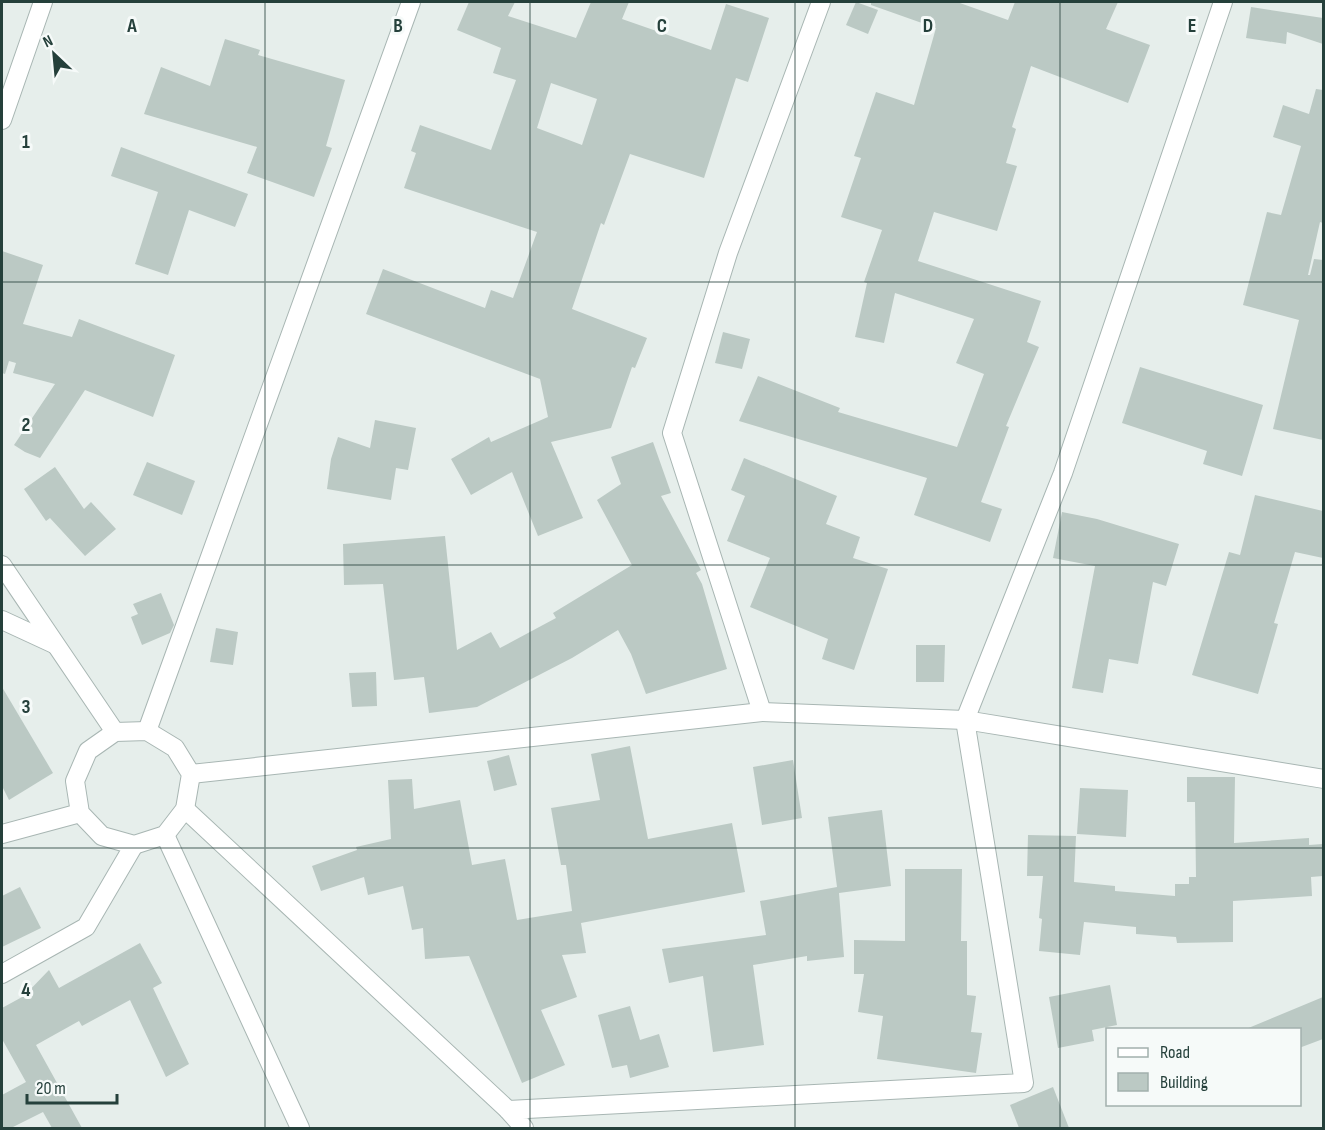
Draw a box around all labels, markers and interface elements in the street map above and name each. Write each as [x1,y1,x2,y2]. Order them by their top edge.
text: A [126,14,137,38]
text: B [393,14,403,38]
text: C [657,14,667,38]
text: D [923,14,933,38]
text: E [1188,14,1196,38]
north arrow [24,24,84,84]
text: N [40,31,56,52]
text: 1 [22,130,30,154]
text: 2 [22,413,30,437]
text: 3 [22,695,31,719]
text: 4 [21,978,31,1002]
legend [1106,1028,1301,1106]
text: Road [1160,1042,1190,1063]
scale bar [27,1067,117,1105]
text: Building [1160,1072,1208,1093]
text: 20 m [36,1078,66,1099]

